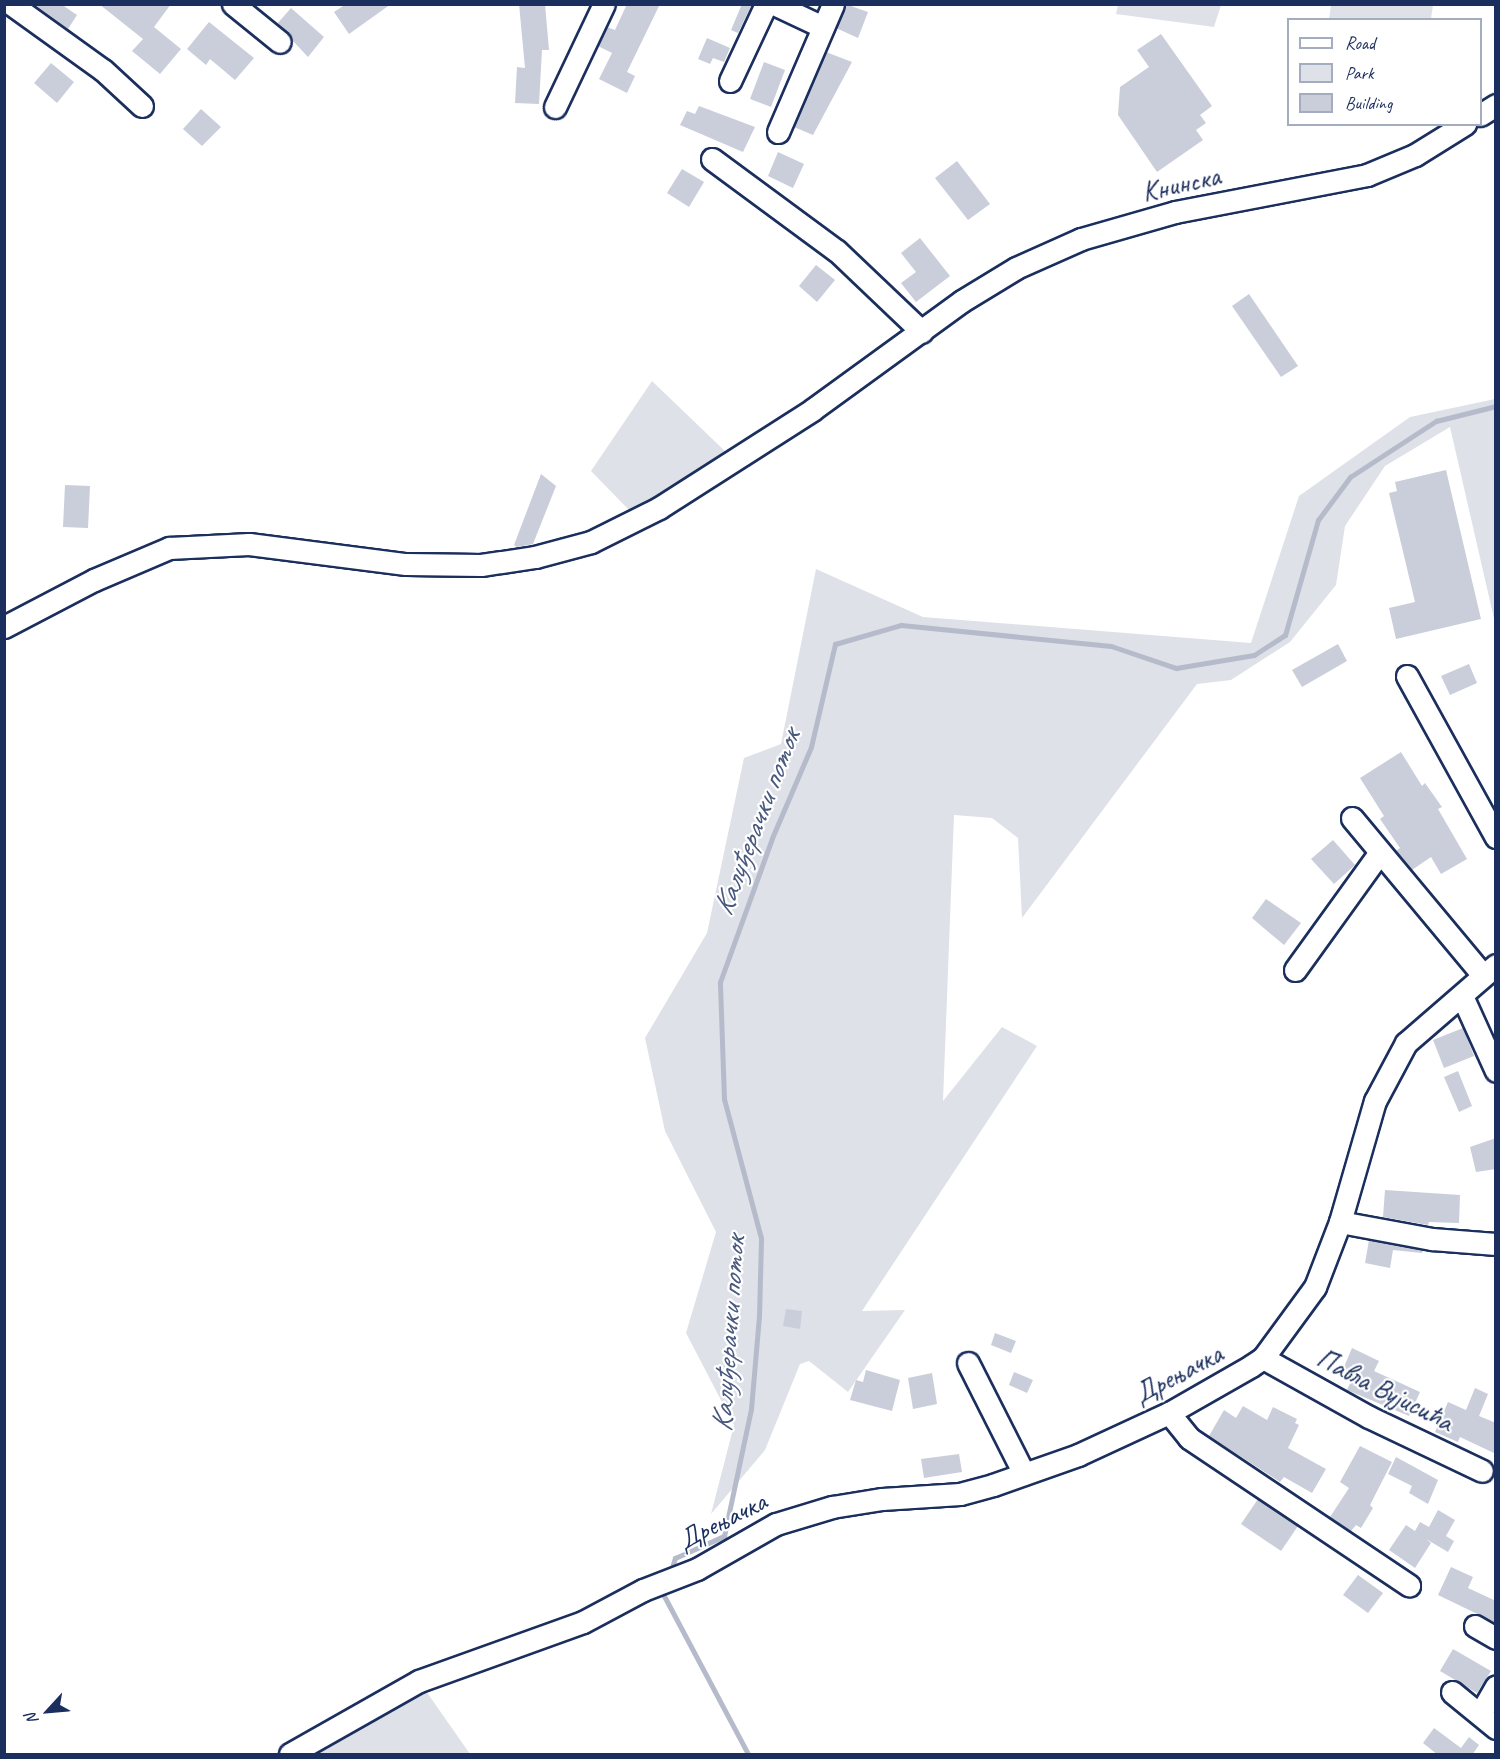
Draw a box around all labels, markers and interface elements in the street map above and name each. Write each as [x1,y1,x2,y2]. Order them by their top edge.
legend [1287,18,1482,126]
text: Road [1345,32,1375,54]
text: Park [1345,62,1374,84]
text: Building [1345,92,1392,114]
street label: Книнска [1139,159,1223,209]
water label: Калуђерачки поток [704,724,808,920]
water label: Калуђерачки поток [703,1235,753,1433]
street label: Дрењачка [1128,1337,1228,1411]
street label: Павла Вујисића [1311,1341,1459,1439]
street label: Дрењачка [672,1484,772,1558]
north arrow [18,1681,78,1741]
text: N [21,1710,43,1728]

